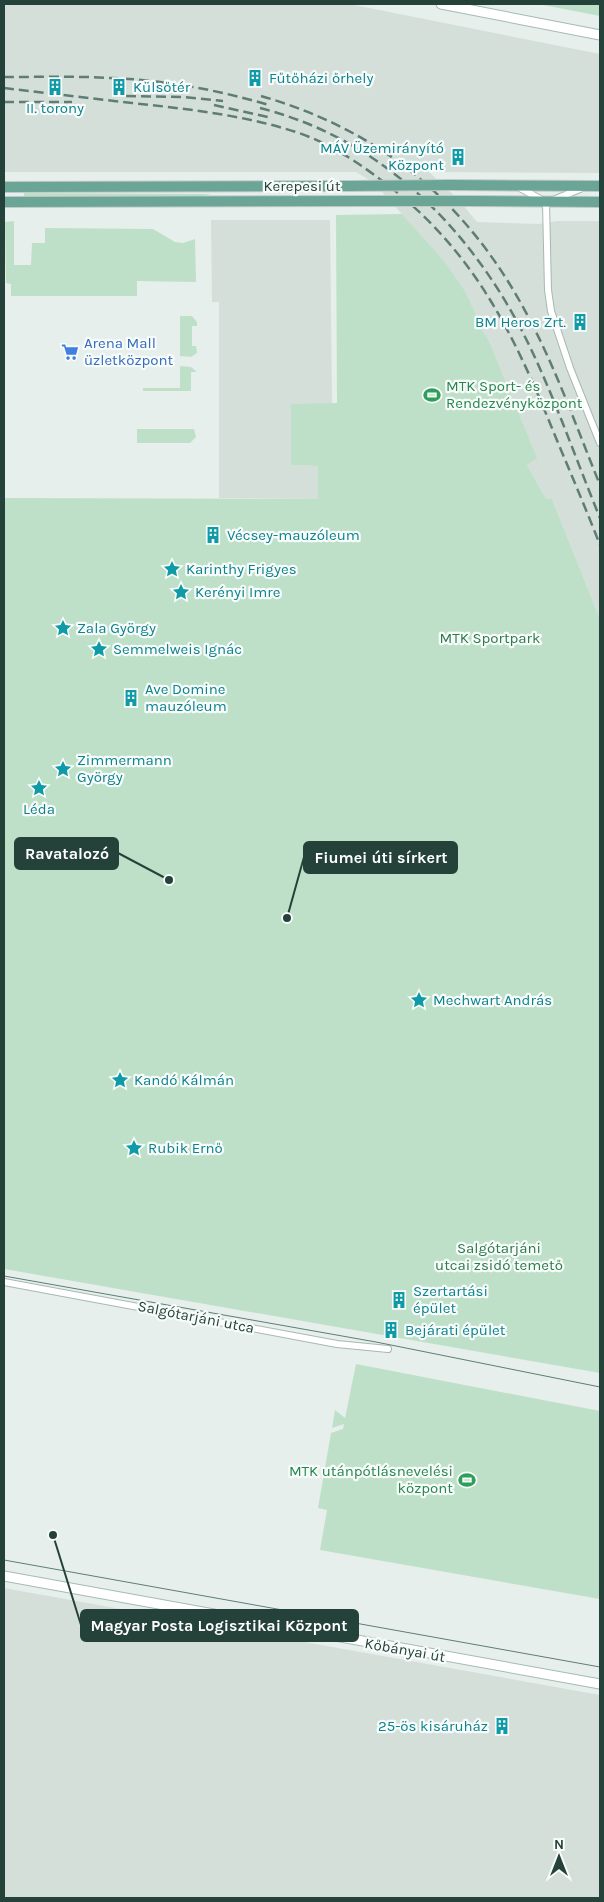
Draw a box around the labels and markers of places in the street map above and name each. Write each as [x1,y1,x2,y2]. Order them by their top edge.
building icon: Fűtőházi őrhely [245,68,265,88]
place label: Fűtőházi őrhely [269,69,373,87]
building icon: II. torony [45,77,65,97]
building icon: Külsőtér [109,77,129,97]
place label: Külsőtér [133,78,191,96]
place label: II. torony [26,99,84,117]
place label: MÁV Üzemirányító Központ [320,139,444,174]
building icon: MÁV Üzemirányító Központ [448,147,468,167]
building icon: BM Heros Zrt. [570,312,590,332]
place label: BM Heros Zrt. [475,313,566,331]
place label: Arena Mall üzletközpont [84,334,174,369]
supermarket icon: Arena Mall üzletközpont [60,342,80,362]
place label: MTK Sport- és Rendezvényközpont [446,377,583,412]
sports icon: MTK Sport- és Rendezvényközpont [422,385,442,405]
building icon: Vécsey-mauzóleum [203,525,223,545]
place label: Vécsey-mauzóleum [227,526,360,544]
place icon: Karinthy Frigyes [162,559,182,579]
place label: Karinthy Frigyes [186,560,297,578]
place icon: Kerényi Imre [171,582,191,602]
place label: Kerényi Imre [195,583,280,601]
place icon: Zala György [53,618,73,638]
place label: Zala György [77,619,156,637]
place icon: Semmelweis Ignác [89,639,109,659]
place label: Semmelweis Ignác [113,640,242,658]
place label: Ave Domine mauzóleum [145,680,227,715]
building icon: Ave Domine mauzóleum [121,688,141,708]
place label: Zimmermann György [77,751,172,786]
place icon: Zimmermann György [53,759,73,779]
place icon: Léda [29,778,49,798]
place label: Léda [23,800,55,818]
callout: Ravatalozó [15,838,118,869]
callout: Fiumei úti sírkert [304,842,457,873]
place icon: Mechwart András [409,990,429,1010]
place label: Mechwart András [433,991,552,1009]
place icon: Kandó Kálmán [110,1070,130,1090]
place label: Kandó Kálmán [134,1071,234,1089]
place icon: Rubik Ernő [124,1138,144,1158]
place label: Rubik Ernő [148,1139,223,1157]
place label: Szertartási épület [413,1282,488,1317]
building icon: Szertartási épület [389,1290,409,1310]
building icon: Bejárati épület [381,1320,401,1340]
place label: Bejárati épület [405,1321,506,1339]
place label: MTK utánpótlásnevelési központ [289,1462,453,1497]
sports icon: MTK utánpótlásnevelési központ [457,1470,477,1490]
callout: Magyar Posta Logisztikai Központ [81,1610,358,1641]
building icon: 25-ös kisáruház [492,1716,512,1736]
place label: 25-ös kisáruház [378,1717,488,1735]

